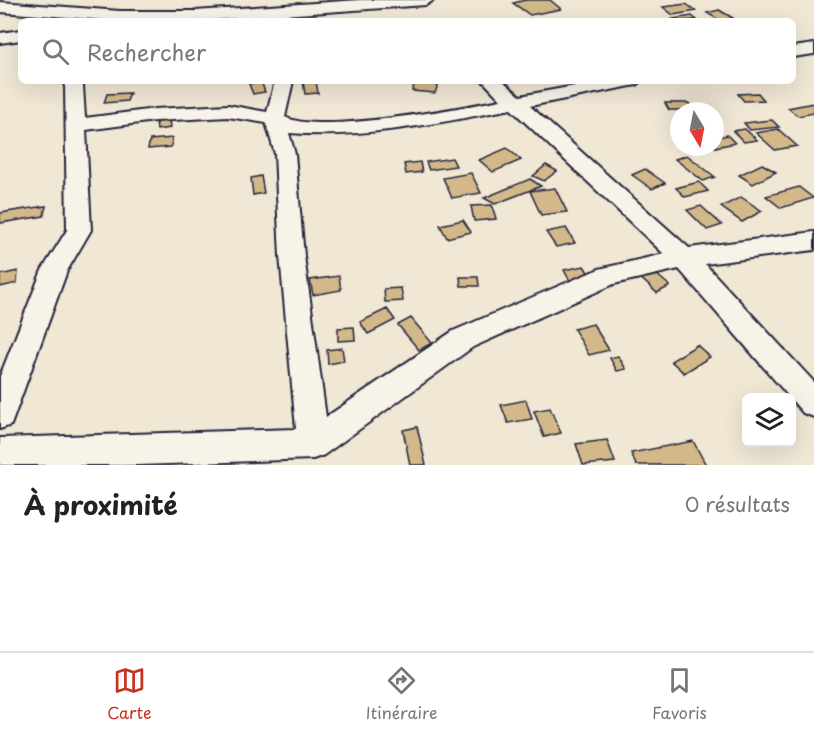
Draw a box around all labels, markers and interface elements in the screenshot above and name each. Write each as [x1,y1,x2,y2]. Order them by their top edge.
search box [18,18,796,84]
icon: search [39,35,72,68]
text: Rechercher [87,35,206,68]
north arrow [670,102,724,156]
map controls [742,393,796,447]
button: layers [742,393,796,447]
text: À proximité [24,485,178,524]
text: 0 résultats [685,489,790,519]
tab: Carte [107,664,151,724]
tab: Itinéraire [366,664,438,724]
tab: Favoris [652,664,707,724]

